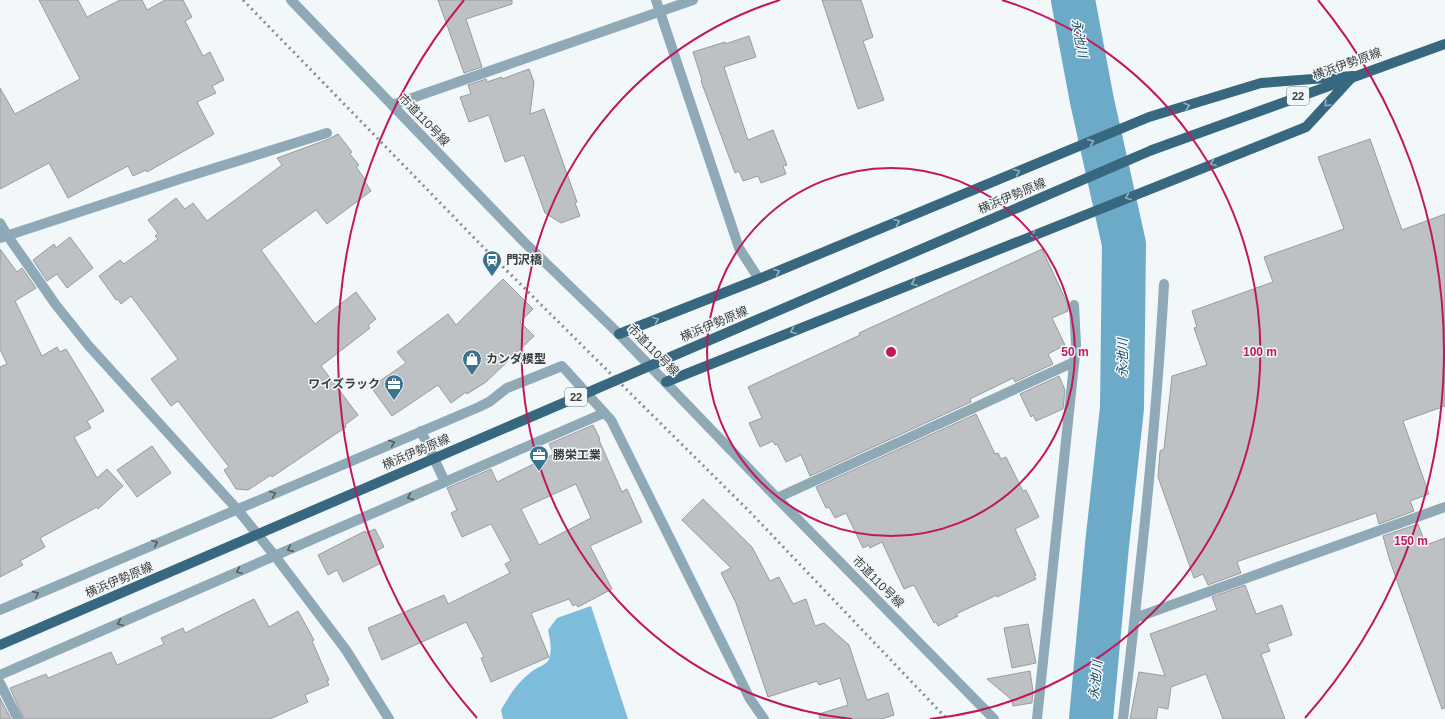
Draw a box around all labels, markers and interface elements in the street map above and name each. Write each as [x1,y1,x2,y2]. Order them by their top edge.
water label: 永池川 [1069,18,1091,61]
street label: 横浜伊勢原線 [1311,45,1383,83]
road number: 22 [1287,87,1309,105]
street label: 市道110号線 [396,91,452,149]
one-way arrow [1325,100,1332,107]
one-way arrow [1183,102,1190,111]
one-way arrow [1087,138,1094,146]
one-way arrow [1210,159,1217,167]
one-way arrow [1013,169,1020,177]
street label: 横浜伊勢原線 [976,175,1048,217]
one-way arrow [1124,193,1131,201]
one-way arrow [893,219,900,227]
one-way arrow [1031,230,1038,238]
station icon: 門沢橋 [481,249,503,277]
place label: 門沢橋 [506,253,543,267]
one-way arrow [772,269,780,277]
one-way arrow [910,278,917,286]
street label: 横浜伊勢原線 [678,303,750,345]
one-way arrow [651,317,659,325]
street label: 市道110号線 [624,321,682,379]
one-way arrow [789,326,796,334]
water label: 永池川 [1115,336,1130,378]
centre of rings [884,345,898,359]
text: 50 m [1061,345,1089,359]
text: 100 m [1243,345,1277,359]
shop icon: カンダ模型 [461,348,483,376]
place label: カンダ模型 [486,352,546,366]
office icon: ワイズラック [383,373,405,401]
place label: ワイズラック [308,377,380,391]
road number: 22 [565,388,587,406]
street label: 横浜伊勢原線 [380,431,452,473]
one-way arrow [389,440,396,448]
office icon: 勝栄工業 [528,444,550,472]
place label: 勝栄工業 [553,448,601,462]
one-way arrow [268,491,276,499]
one-way arrow [406,493,413,501]
text: 150 m [1394,534,1428,548]
one-way arrow [152,540,159,548]
one-way arrow [287,544,295,552]
street label: 市道110号線 [849,553,907,611]
street label: 横浜伊勢原線 [83,559,155,601]
one-way arrow [236,566,244,574]
one-way arrow [31,591,39,599]
one-way arrow [117,618,124,626]
water label: 永池川 [1086,658,1105,700]

